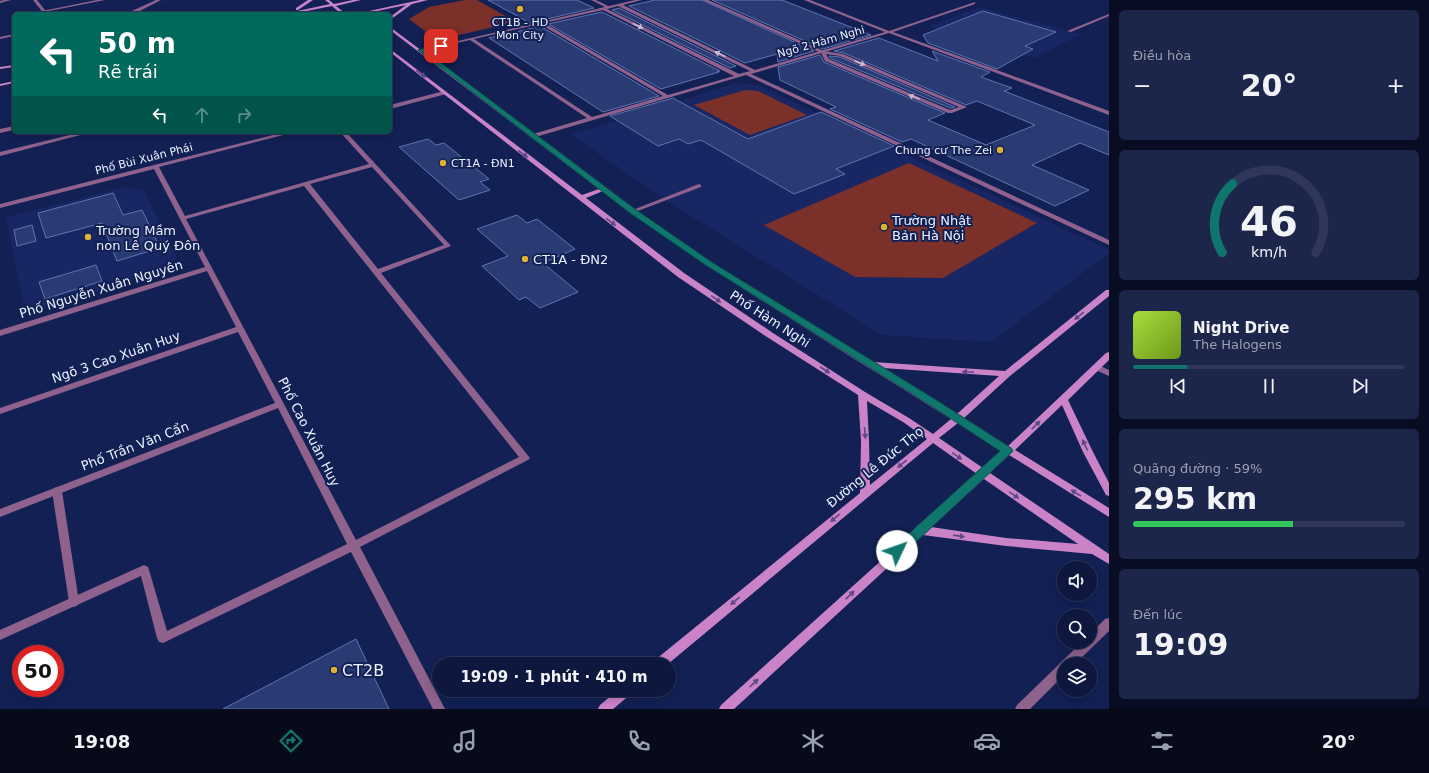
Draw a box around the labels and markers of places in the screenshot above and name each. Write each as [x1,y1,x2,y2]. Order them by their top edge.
marker: CT1B - HD Mon City [515,4,525,14]
place label: CT1B - HD Mon City [492,16,548,42]
pin [424,29,458,63]
place label: Chung cư The Zei [895,144,992,157]
marker: Chung cư The Zei [995,145,1005,155]
place label: CT1A - ĐN1 [451,157,515,170]
marker: CT1A - ĐN1 [438,158,448,168]
place label: Trường Nhật Bản Hà Nội [891,213,971,243]
marker: Trường Nhật Bản Hà Nội [879,222,889,232]
place label: Trường Mầm non Lê Quý Đôn [95,223,200,253]
marker: Trường Mầm non Lê Quý Đôn [83,232,93,242]
place label: CT1A - ĐN2 [533,252,608,267]
marker: CT1A - ĐN2 [520,254,530,264]
place label: CT2B [342,661,384,680]
marker: CT2B [329,665,339,675]

